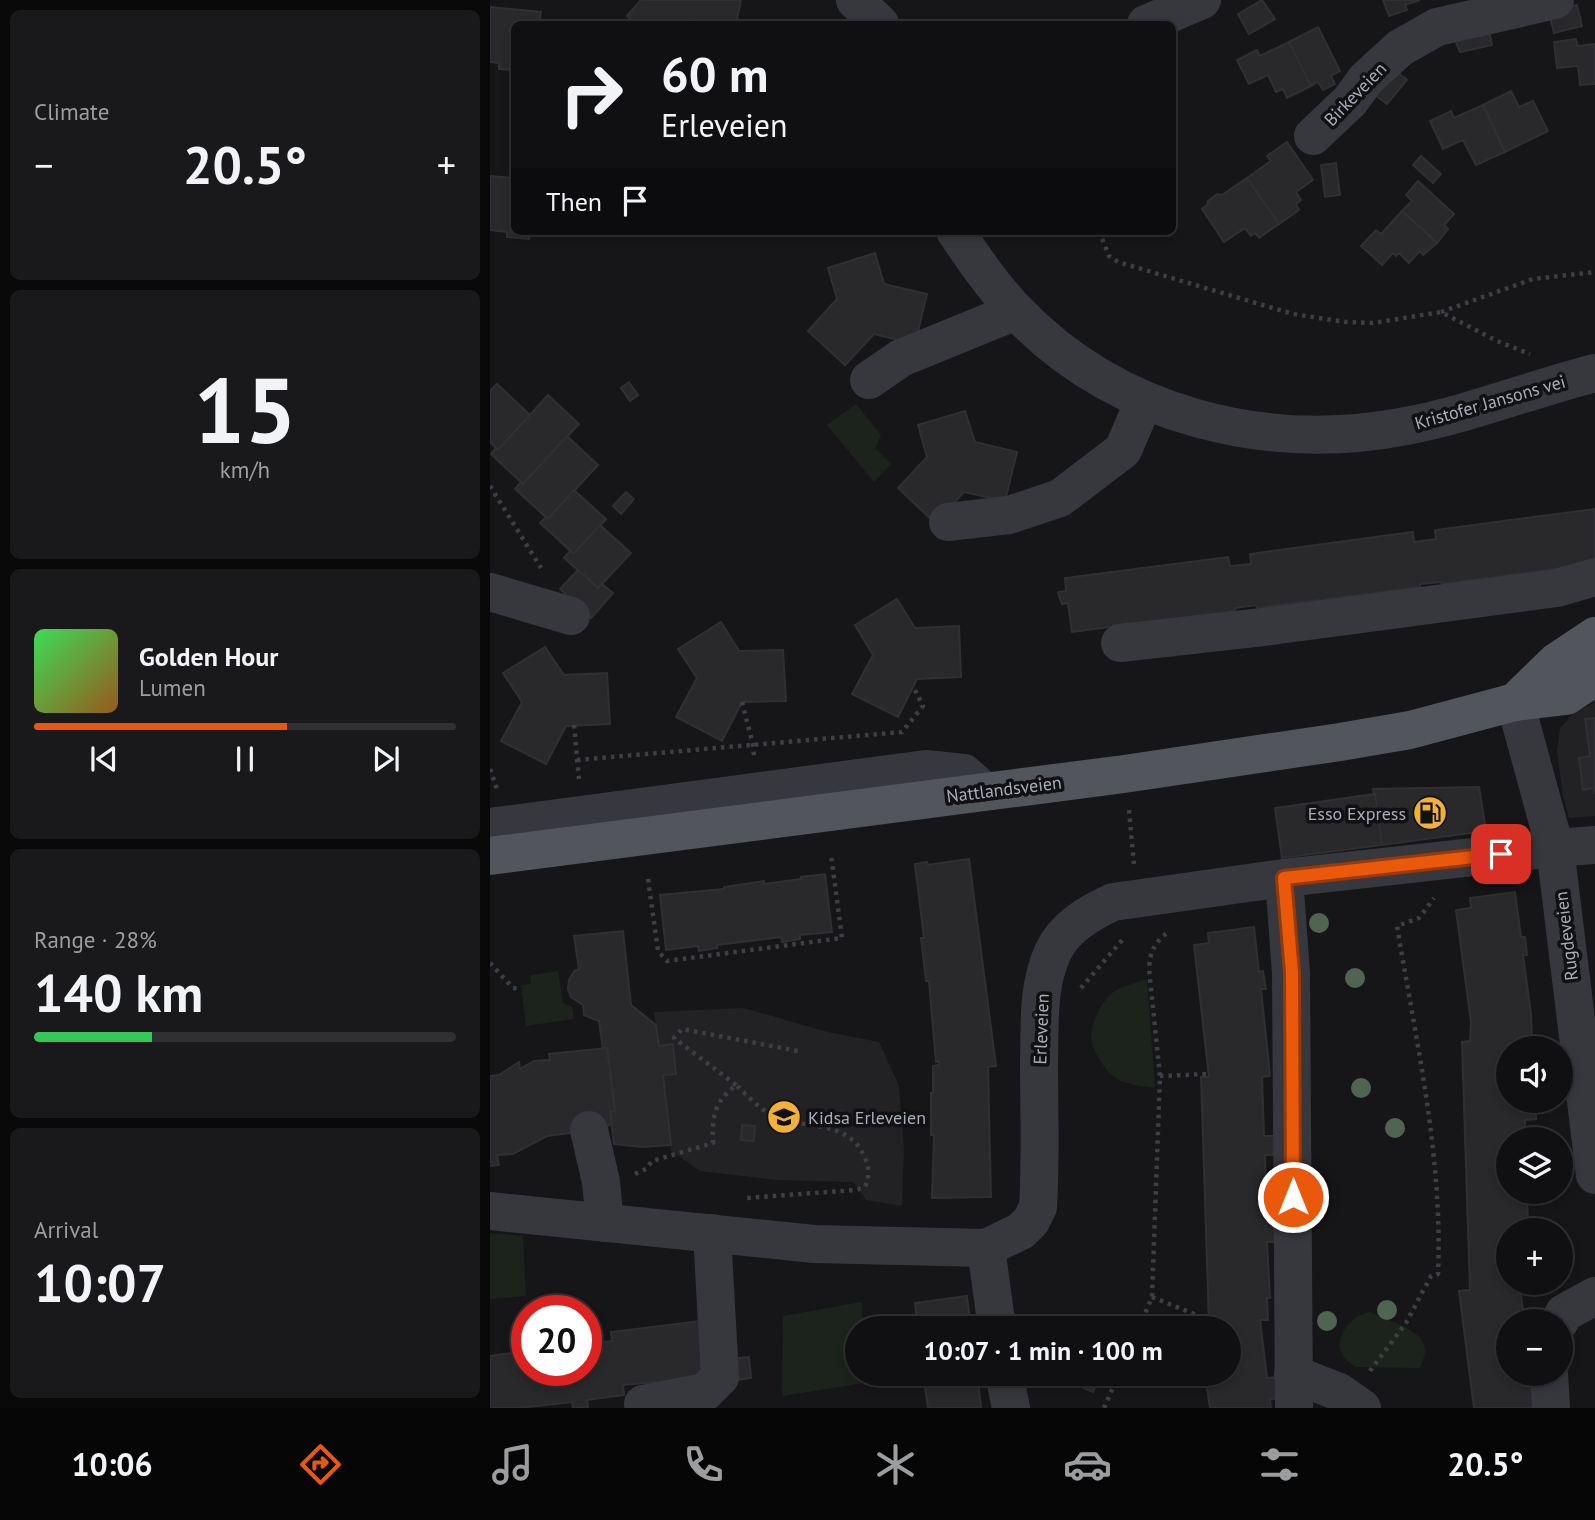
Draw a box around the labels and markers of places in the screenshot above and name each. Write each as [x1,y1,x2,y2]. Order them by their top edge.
fuel station icon: Esso Express [1411,794,1449,832]
place label: Esso Express [1308,802,1406,825]
pin [1471,824,1531,884]
school or university icon: Kidsa Erleveien [765,1098,803,1136]
place label: Kidsa Erleveien [808,1106,926,1129]

